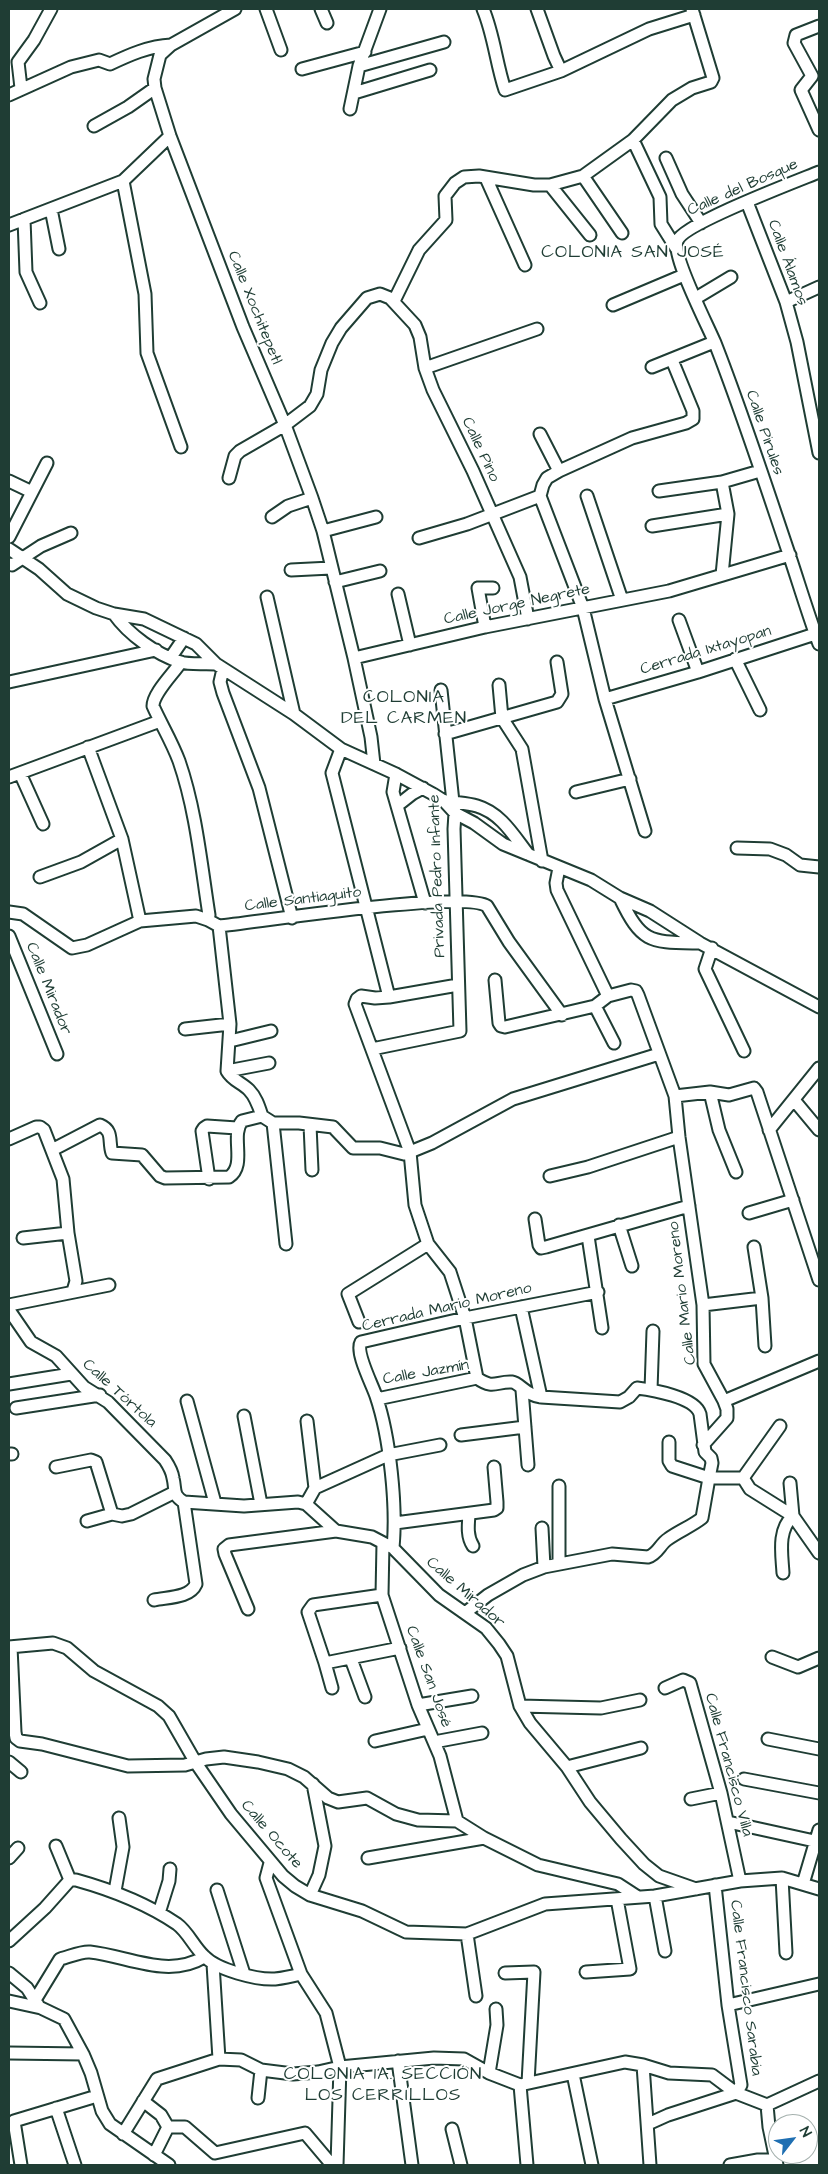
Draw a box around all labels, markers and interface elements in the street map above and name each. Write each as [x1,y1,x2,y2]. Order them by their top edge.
street label: Calle del Bosque [685,155,801,221]
street label: Calle Álamos [763,217,811,309]
district label: COLONIA SAN JOSÉ [539,242,727,264]
street label: Calle Xochitepetl [223,249,285,367]
street label: Calle Pirules [741,388,787,478]
street label: Calle Pino [457,415,503,485]
street label: Calle Jorge Negrete [442,580,592,630]
street label: Cerrada Ixtayopan [638,622,774,680]
district label: COLONIA DEL CARMEN [340,687,468,730]
street label: Privada Pedro Infante [426,794,450,958]
street label: Calle Santiaguito [244,883,362,917]
street label: Calle Mirador [21,940,75,1038]
street label: Calle Mario Moreno [665,1220,701,1366]
street label: Cerrada Mario Moreno [360,1279,534,1337]
street label: Calle Tórtola [78,1356,160,1432]
street label: Calle Jazmín [382,1356,470,1390]
street label: Calle Mirador [422,1554,508,1632]
street label: Calle San José [401,1624,455,1730]
street label: Calle Francisco Villa [700,1691,756,1839]
street label: Calle Ocote [236,1797,306,1873]
street label: Calle Francisco Sarabia [725,1899,765,2077]
district label: COLONIA 1A. SECCIÓN LOS CERRILLOS [281,2064,485,2106]
north arrow [768,2114,818,2164]
text: N [794,2123,816,2141]

